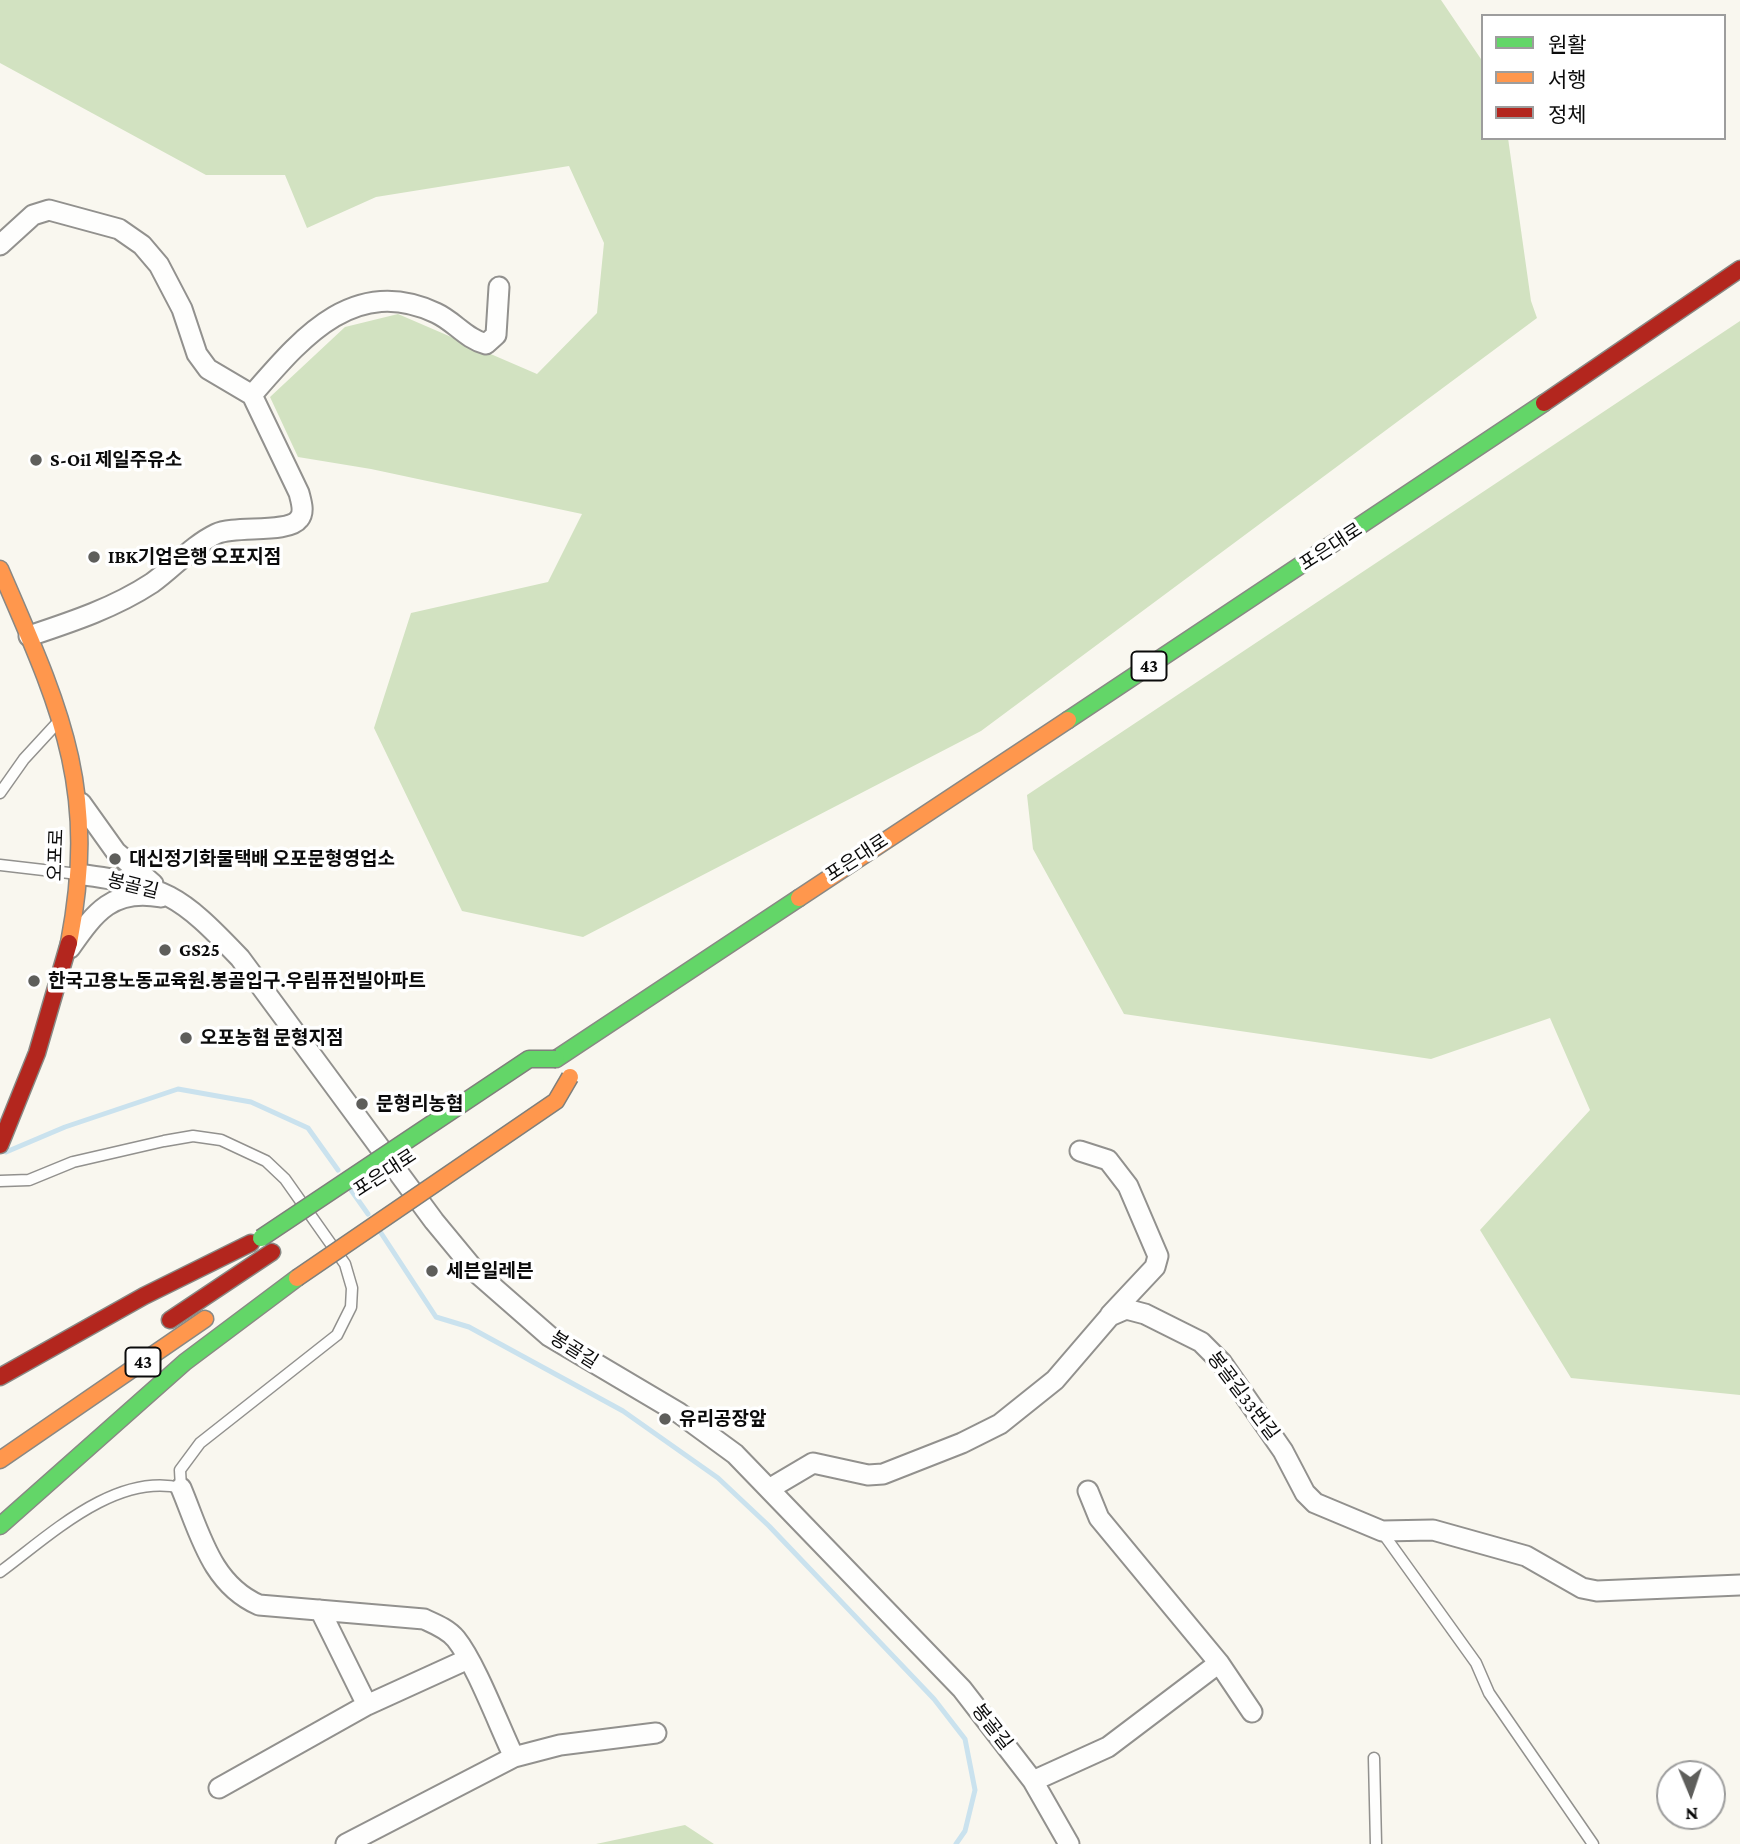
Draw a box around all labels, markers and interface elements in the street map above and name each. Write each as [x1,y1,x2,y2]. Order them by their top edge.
legend [1481,14,1726,140]
text: 원활 [1548,33,1587,57]
text: 서행 [1548,68,1587,92]
text: 정체 [1548,103,1587,127]
place label: S-Oil 제일주유소 [50,449,182,471]
marker: S-Oil 제일주유소 [28,452,44,468]
street label: 포은대로 [1295,518,1367,576]
place label: IBK기업은행 오포지점 [108,546,281,568]
marker: IBK기업은행 오포지점 [86,549,102,565]
road number: 43 [1132,652,1166,680]
street label: 오포로 [44,828,68,882]
street label: 포은대로 [821,829,893,887]
place label: 대신정기화물택배 오포문형영업소 [129,848,395,870]
marker: 대신정기화물택배 오포문형영업소 [107,851,123,867]
street label: 봉골길 [105,869,161,903]
place label: GS25 [179,939,220,961]
marker: GS25 [157,942,173,958]
place label: 한국고용노동교육원.봉골입구.우림퓨전빌아파트 [48,970,426,992]
marker: 한국고용노동교육원.봉골입구.우림퓨전빌아파트 [26,973,42,989]
place label: 오포농협 문형지점 [200,1027,343,1049]
marker: 오포농협 문형지점 [178,1030,194,1046]
place label: 문형리농협 [376,1093,463,1115]
marker: 문형리농협 [354,1096,370,1112]
street label: 포은대로 [349,1144,421,1202]
place label: 세븐일레븐 [446,1260,533,1282]
marker: 세븐일레븐 [424,1263,440,1279]
street label: 봉골길 [546,1326,602,1374]
street label: 봉골길33번길 [1202,1347,1284,1445]
road number: 43 [125,1348,160,1377]
place label: 유리공장앞 [679,1408,766,1430]
marker: 유리공장앞 [657,1411,673,1427]
street label: 봉골길 [967,1699,1017,1755]
north arrow [1656,1760,1726,1830]
text: N [1685,1804,1699,1825]

